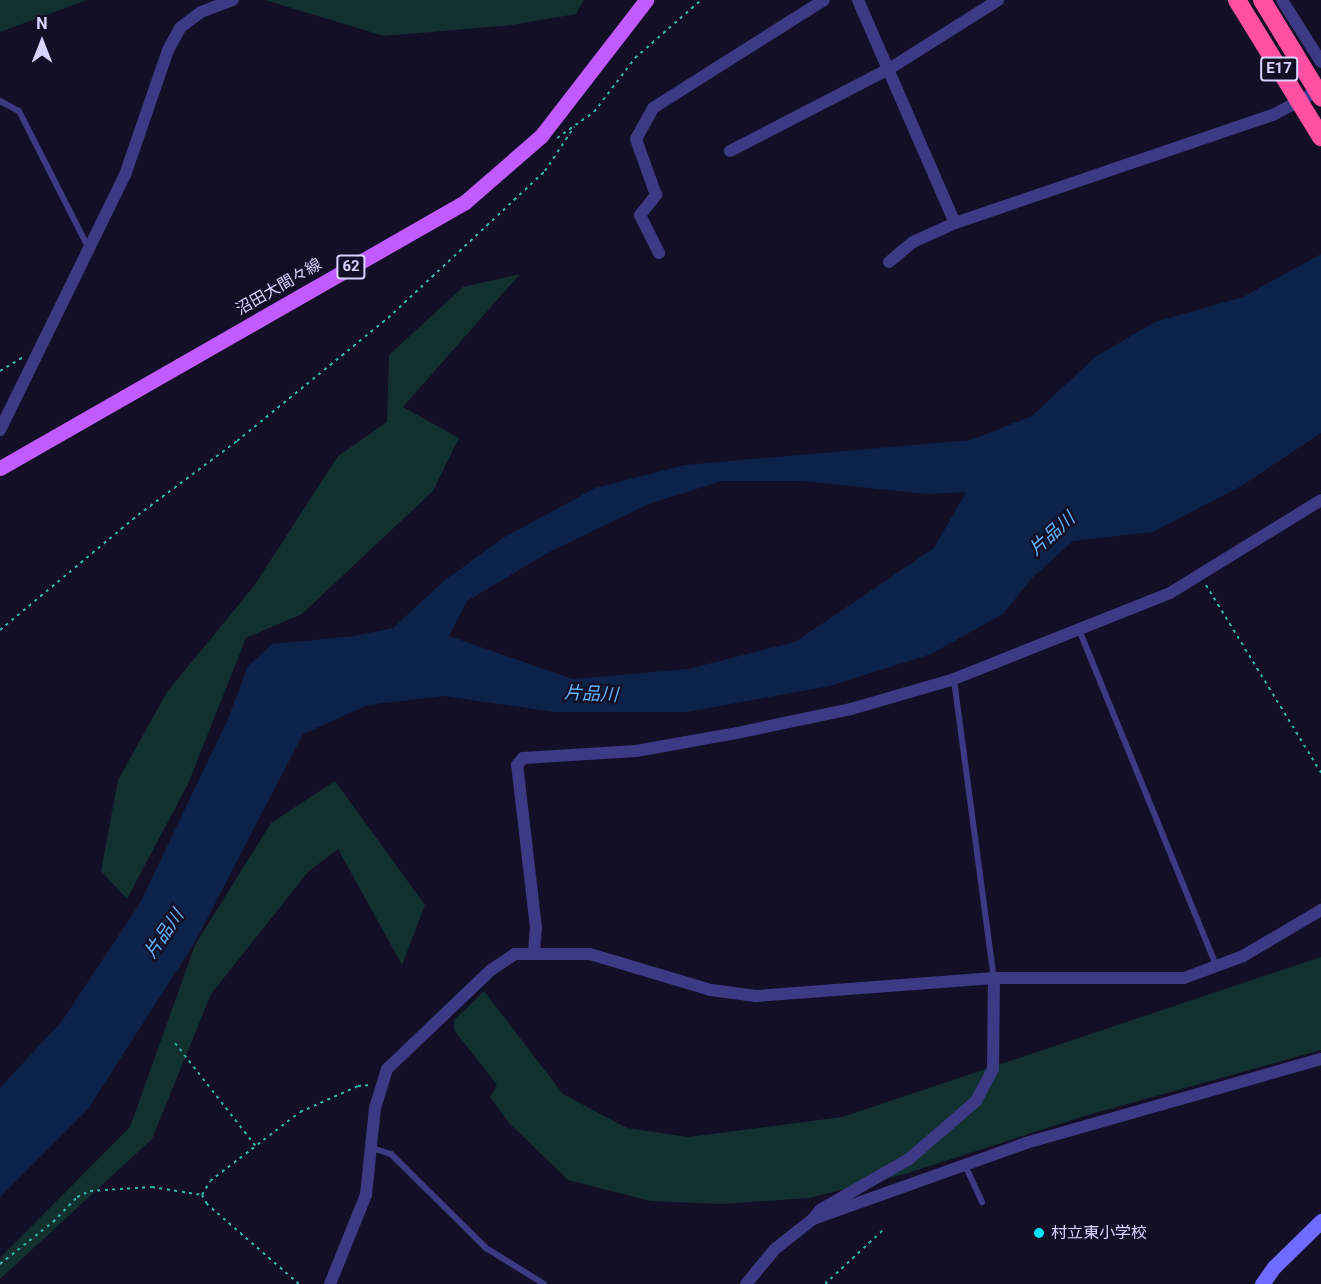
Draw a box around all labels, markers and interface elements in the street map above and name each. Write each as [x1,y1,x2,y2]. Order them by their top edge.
north arrow [12,12,72,72]
text: N [36,14,48,33]
road number: E17 [1260,57,1298,81]
street label: 沼田大間々線 [233,255,325,319]
road number: 62 [336,255,366,279]
water label: 片品川 [1025,508,1079,560]
water label: 片品川 [563,682,619,706]
water label: 片品川 [140,906,188,962]
place label: 村立東小学校 [1051,1223,1147,1243]
marker: 村立東小学校 [1032,1226,1046,1240]

